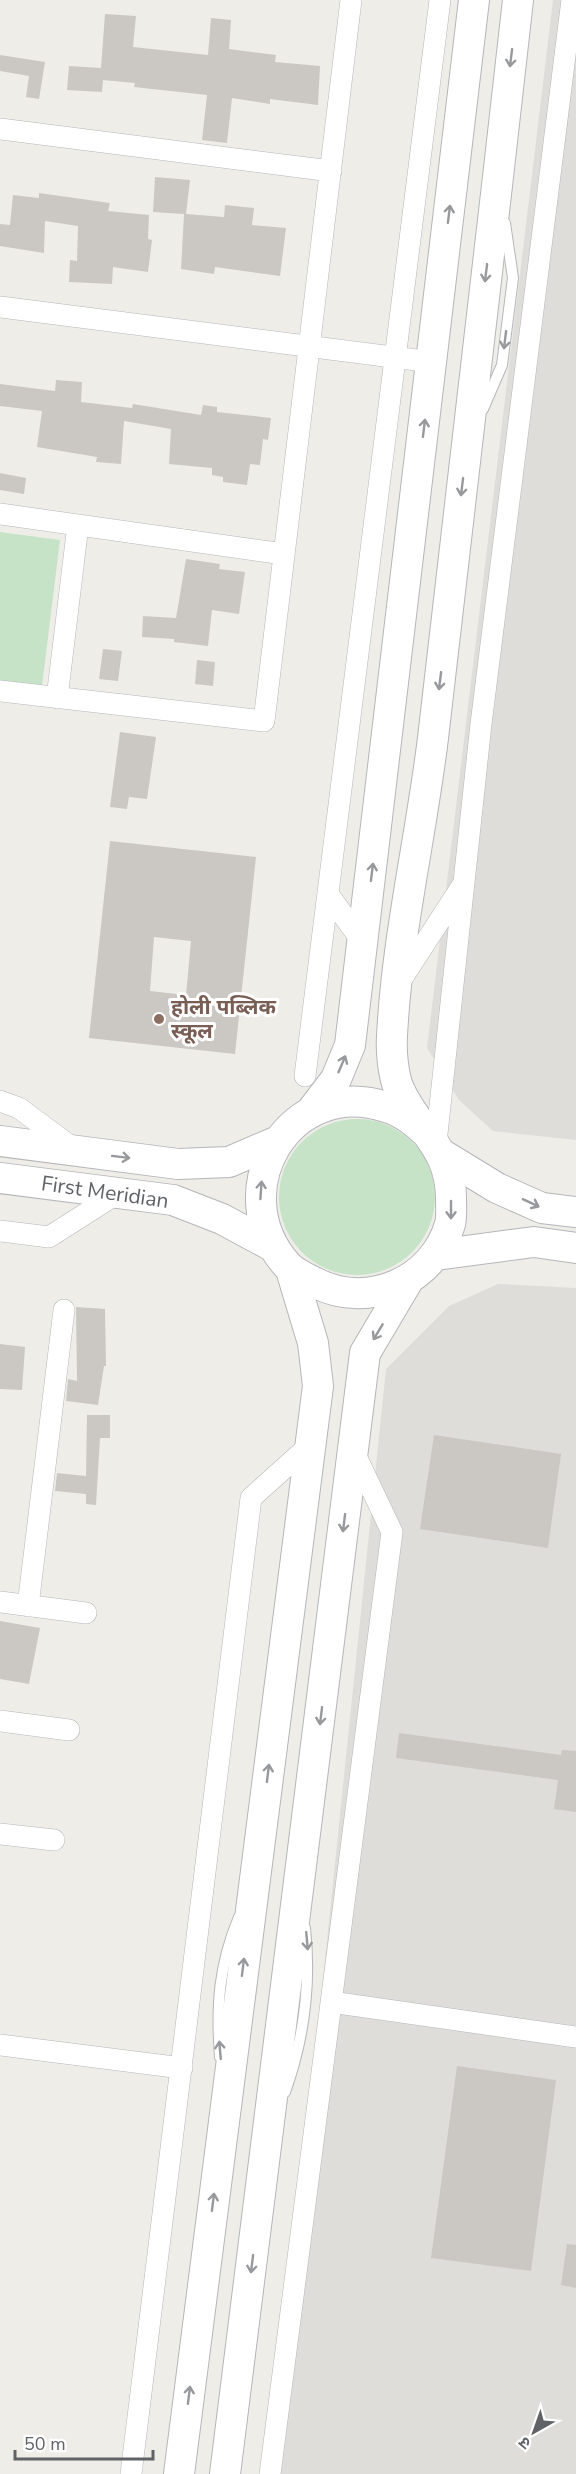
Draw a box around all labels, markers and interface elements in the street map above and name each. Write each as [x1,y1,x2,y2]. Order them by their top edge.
one-way arrow [505,48,516,68]
one-way arrow [444,204,455,224]
one-way arrow [481,262,492,282]
one-way arrow [500,329,511,349]
one-way arrow [419,419,430,439]
one-way arrow [456,477,467,497]
one-way arrow [434,671,445,690]
one-way arrow [367,863,378,883]
place label: होली पब्लिक स्कूल [171,993,277,1045]
marker: होली पब्लिक स्कूल [152,1012,166,1026]
one-way arrow [337,1056,348,1074]
one-way arrow [110,1151,130,1162]
street label: First Meridian [40,1169,170,1215]
one-way arrow [256,1180,267,1200]
one-way arrow [521,1198,539,1209]
one-way arrow [445,1200,457,1220]
one-way arrow [371,1324,384,1341]
one-way arrow [339,1512,350,1532]
one-way arrow [315,1706,326,1726]
one-way arrow [262,1764,273,1784]
one-way arrow [302,1930,313,1950]
one-way arrow [237,1957,248,1977]
one-way arrow [214,2040,225,2060]
one-way arrow [207,2192,218,2212]
one-way arrow [247,2254,258,2273]
one-way arrow [183,2386,194,2406]
north arrow [504,2402,564,2462]
scale bar [15,2423,153,2461]
text: उ [514,2431,536,2454]
text: 50 m [24,2432,66,2456]

